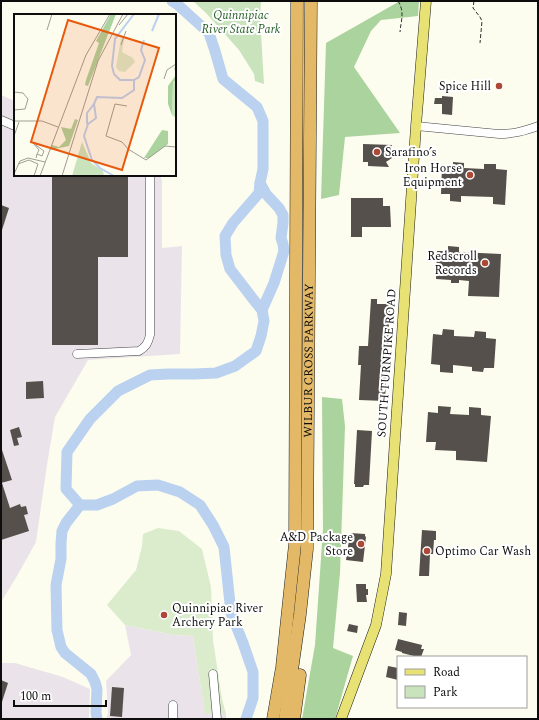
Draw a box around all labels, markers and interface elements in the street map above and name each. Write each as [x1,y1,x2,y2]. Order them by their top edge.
park label: Quinnipiac River State Park [202,6,281,39]
inset map [14,14,176,176]
place label: Spice Hill [439,77,491,96]
marker: Spice Hill [494,81,504,91]
place label: Sarafino’s [385,143,437,162]
marker: Sarafino’s [372,147,382,157]
place label: Iron Horse Equipment [403,159,462,192]
marker: Iron Horse Equipment [465,170,475,180]
place label: Redscroll Records [427,247,477,280]
marker: Redscroll Records [480,258,490,268]
street label: WILBUR CROSS PARKWAY [298,283,318,438]
street label: SOUTH TURNPIKE ROAD [372,288,402,438]
place label: A&D Package Store [280,528,353,561]
marker: A&D Package Store [356,539,366,549]
place label: Optimo Car Wash [435,542,531,561]
marker: Optimo Car Wash [422,546,432,556]
place label: Quinnipiac River Archery Park [172,599,263,632]
marker: Quinnipiac River Archery Park [159,610,169,620]
legend [397,656,527,708]
text: Road [433,663,460,682]
scale bar [14,682,106,708]
text: Park [433,683,458,702]
text: 100 m [20,687,51,706]

